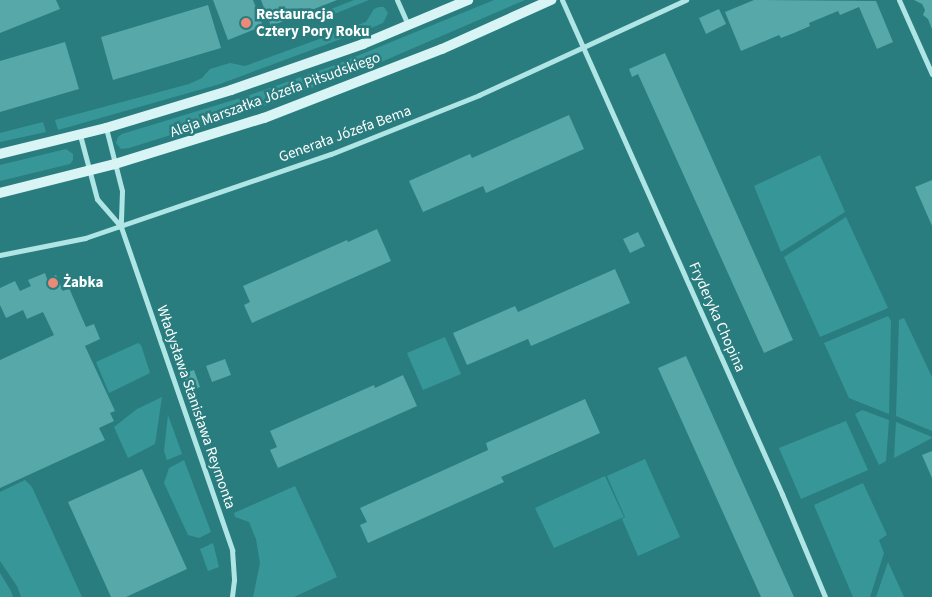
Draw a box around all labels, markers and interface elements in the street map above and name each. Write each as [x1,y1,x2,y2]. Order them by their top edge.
place label: Restauracja Cztery Pory Roku [256,5,369,40]
marker: Restauracja Cztery Pory Roku [240,17,252,29]
street label: Aleja Marszałka Józefa Piłsudskiego [167,48,383,142]
street label: Generała Józefa Bema [276,102,414,166]
street label: Fryderyka Chopina [685,259,749,375]
place label: Żabka [63,274,103,292]
marker: Żabka [47,277,59,289]
street label: Władysława Stanisława Reymonta [153,303,239,511]

